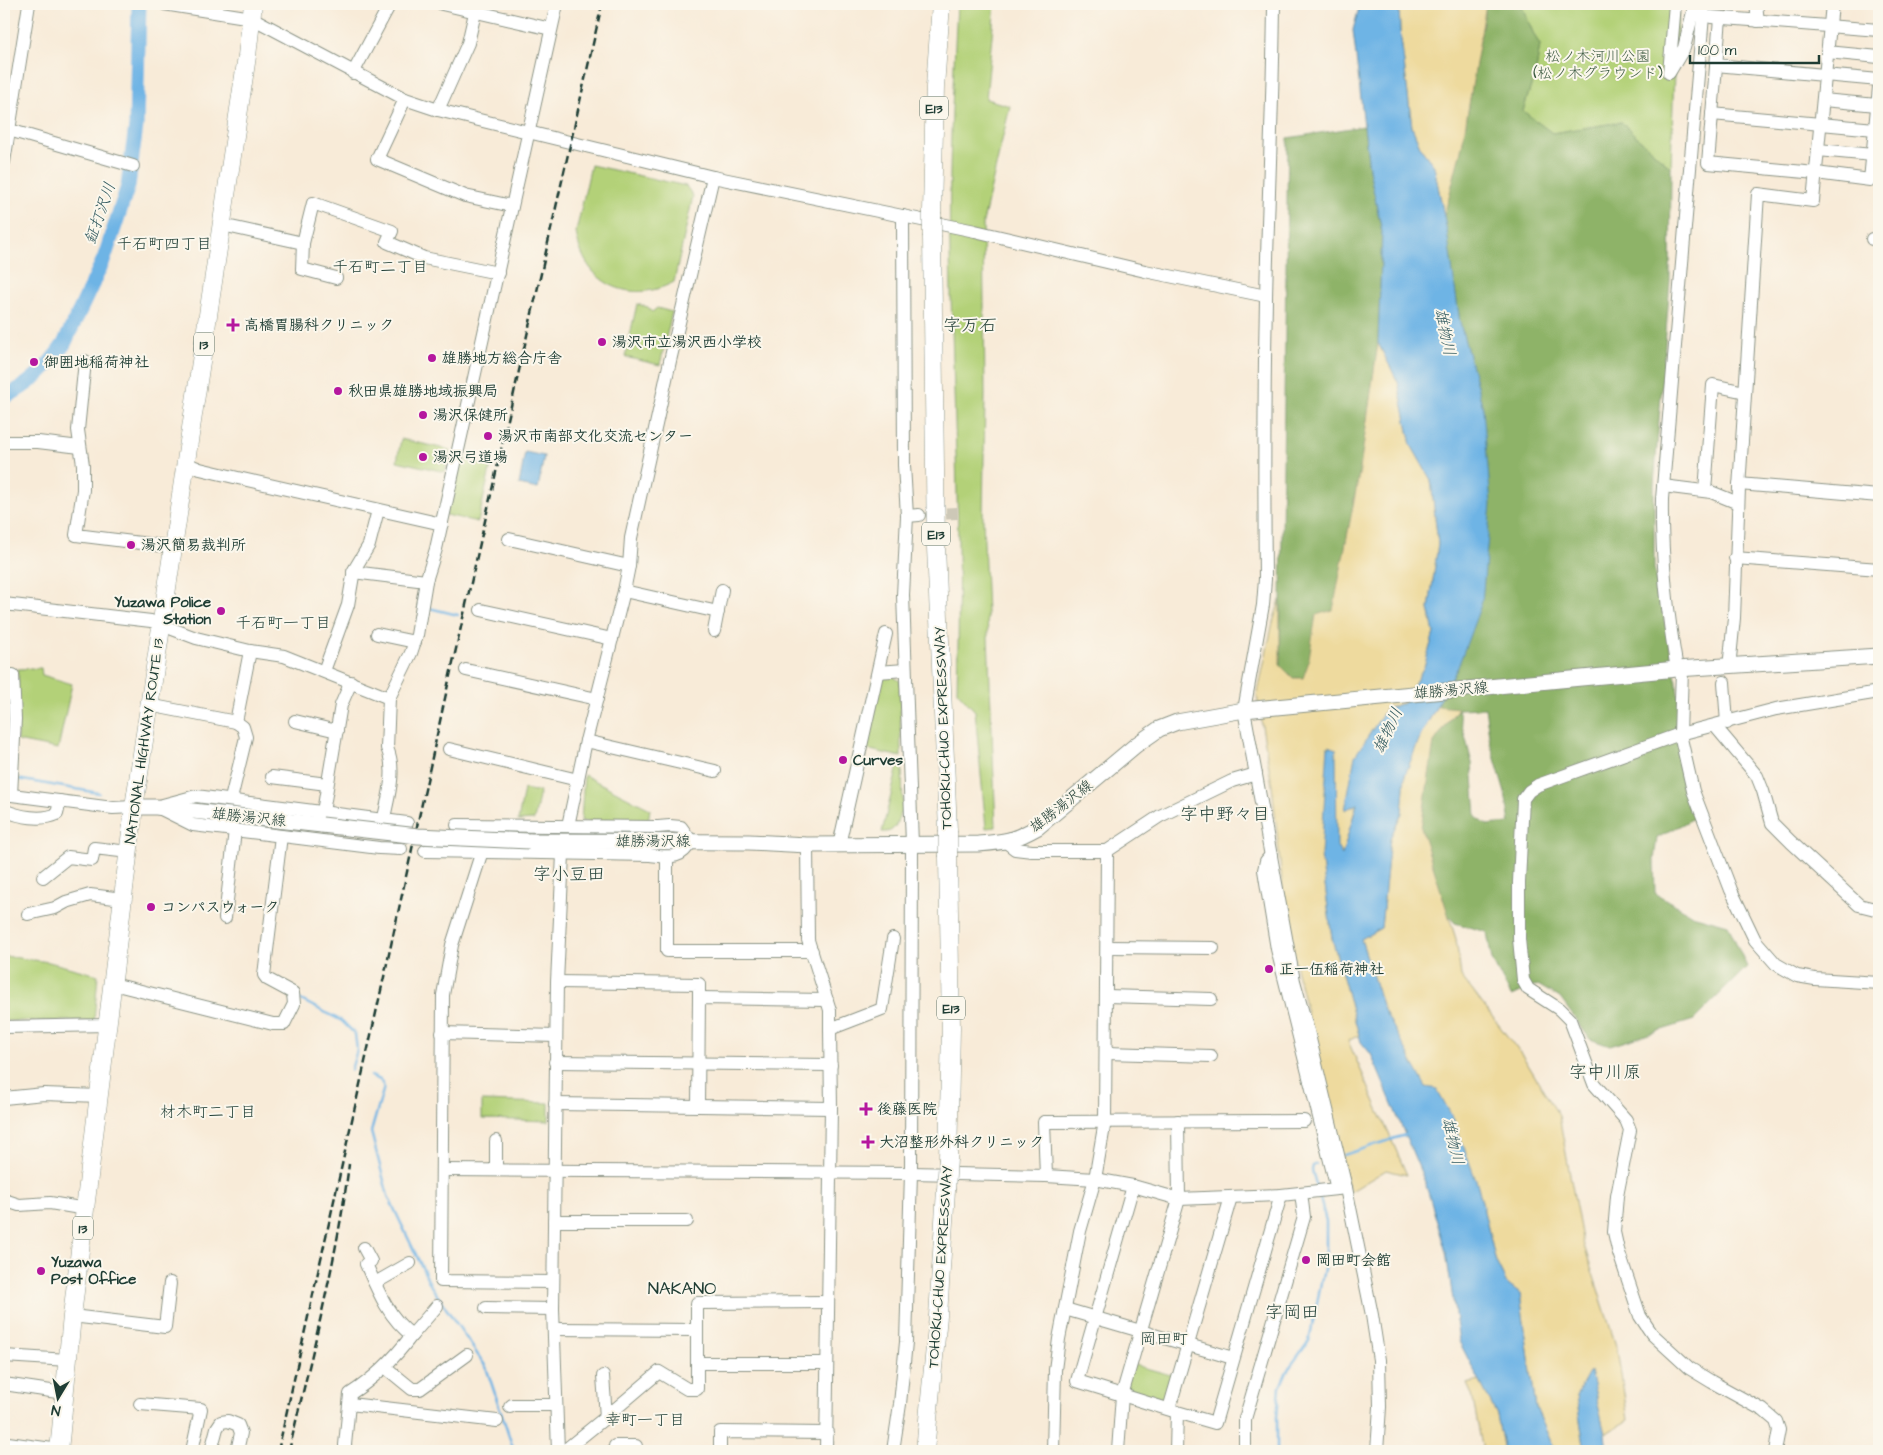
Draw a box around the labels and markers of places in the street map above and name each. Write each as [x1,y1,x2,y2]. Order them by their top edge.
place label: 高橋胃腸科クリニック [244,315,394,336]
marker: 高橋胃腸科クリニック [226,318,240,332]
place label: 湯沢市立湯沢西小学校 [612,332,762,353]
marker: 湯沢市立湯沢西小学校 [596,336,608,348]
place label: 雄勝地方総合庁舎 [442,348,562,369]
place label: 御囲地稲荷神社 [44,352,149,373]
marker: 雄勝地方総合庁舎 [426,352,438,364]
marker: 御囲地稲荷神社 [28,356,40,368]
place label: 秋田県雄勝地域振興局 [348,381,498,402]
marker: 秋田県雄勝地域振興局 [332,385,344,397]
place label: 湯沢保健所 [433,405,508,426]
marker: 湯沢保健所 [417,409,429,421]
place label: 湯沢市南部文化交流センター [498,426,693,447]
marker: 湯沢市南部文化交流センター [482,430,494,442]
place label: 湯沢弓道場 [433,447,508,468]
marker: 湯沢弓道場 [417,451,429,463]
place label: 湯沢簡易裁判所 [141,535,246,556]
marker: 湯沢簡易裁判所 [125,539,137,551]
place label: Yuzawa Police Station [114,592,211,630]
marker: Yuzawa Police Station [215,605,227,617]
place label: Curves [853,750,903,771]
marker: Curves [837,754,849,766]
place label: コンパスウォーク [161,897,279,918]
marker: コンパスウォーク [145,901,157,913]
place label: 正一伍稲荷神社 [1279,959,1384,980]
marker: 正一伍稲荷神社 [1263,963,1275,975]
place label: 後藤医院 [877,1099,937,1120]
marker: 後藤医院 [859,1102,873,1116]
place label: 大沼整形外科クリニック [879,1132,1044,1153]
marker: 大沼整形外科クリニック [861,1135,875,1149]
place label: 岡田町会館 [1316,1250,1391,1271]
place label: Yuzawa Post Office [51,1252,136,1290]
marker: 岡田町会館 [1300,1254,1312,1266]
marker: Yuzawa Post Office [35,1265,47,1277]

